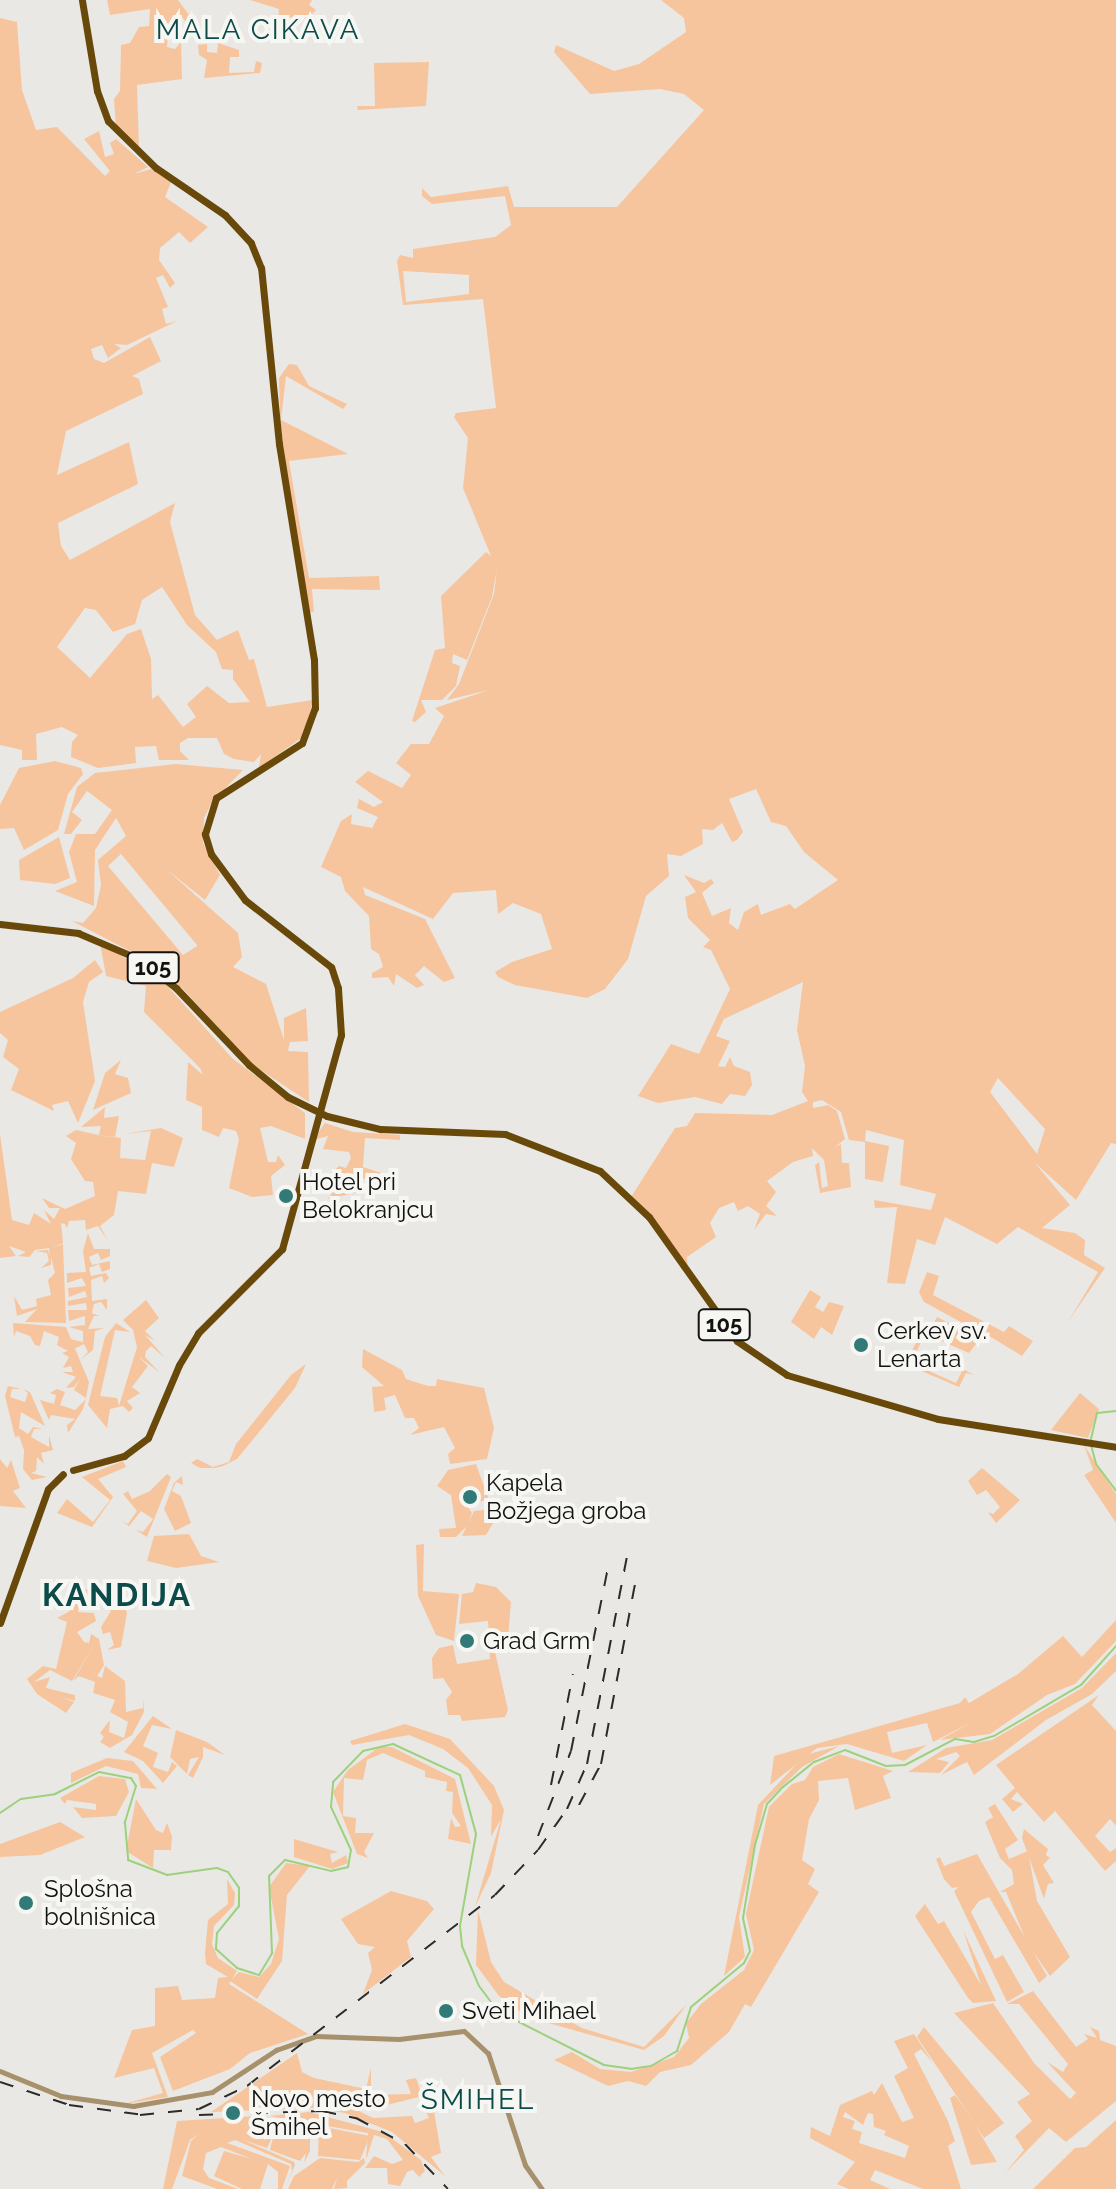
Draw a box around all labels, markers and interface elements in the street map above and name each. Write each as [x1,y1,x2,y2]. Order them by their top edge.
district label: MALA CIKAVA [155,13,361,47]
road number: 105 [125,950,181,986]
place label: Hotel pri Belokranjcu [302,1168,434,1224]
marker: Hotel pri Belokranjcu [277,1187,295,1205]
road number: 105 [696,1307,752,1343]
place label: Cerkev sv. Lenarta [877,1317,988,1373]
marker: Cerkev sv. Lenarta [852,1336,870,1354]
place label: Kapela Božjega groba [486,1469,646,1525]
marker: Kapela Božjega groba [461,1488,479,1506]
district label: KANDIJA [42,1576,192,1614]
place label: Grad Grm [483,1627,590,1655]
marker: Grad Grm [458,1632,476,1650]
place label: Splošna bolnišnica [44,1875,156,1931]
marker: Splošna bolnišnica [15,1892,37,1914]
place label: Sveti Mihael [462,1997,596,2025]
marker: Sveti Mihael [437,2002,455,2020]
district label: ŠMIHEL [421,2083,535,2117]
place label: Novo mesto Šmihel [251,2085,386,2141]
marker: Novo mesto Šmihel [222,2102,244,2124]

